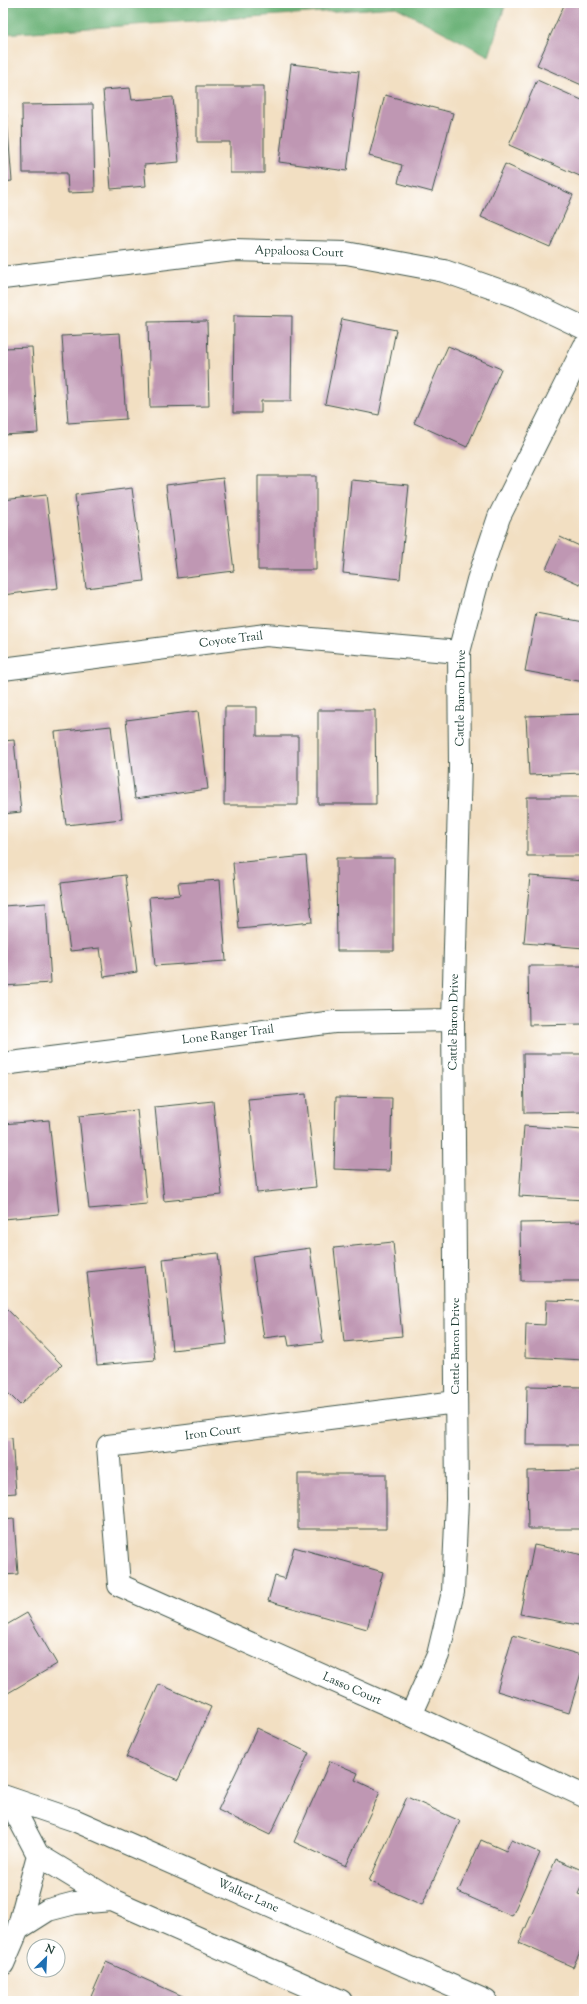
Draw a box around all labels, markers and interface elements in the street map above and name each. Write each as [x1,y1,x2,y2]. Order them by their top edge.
street label: Appaloosa Court [254,241,344,263]
street label: Coyote Trail [198,627,265,653]
street label: Cattle Baron Drive [451,649,471,747]
street label: Cattle Baron Drive [444,973,464,1071]
street label: Lone Ranger Trail [181,1020,276,1050]
street label: Cattle Baron Drive [447,1297,465,1395]
street label: Iron Court [184,1421,242,1445]
street label: Lasso Court [320,1668,384,1710]
street label: Walker Lane [214,1874,282,1918]
north arrow [26,1938,66,1978]
text: N [41,1940,57,1959]

